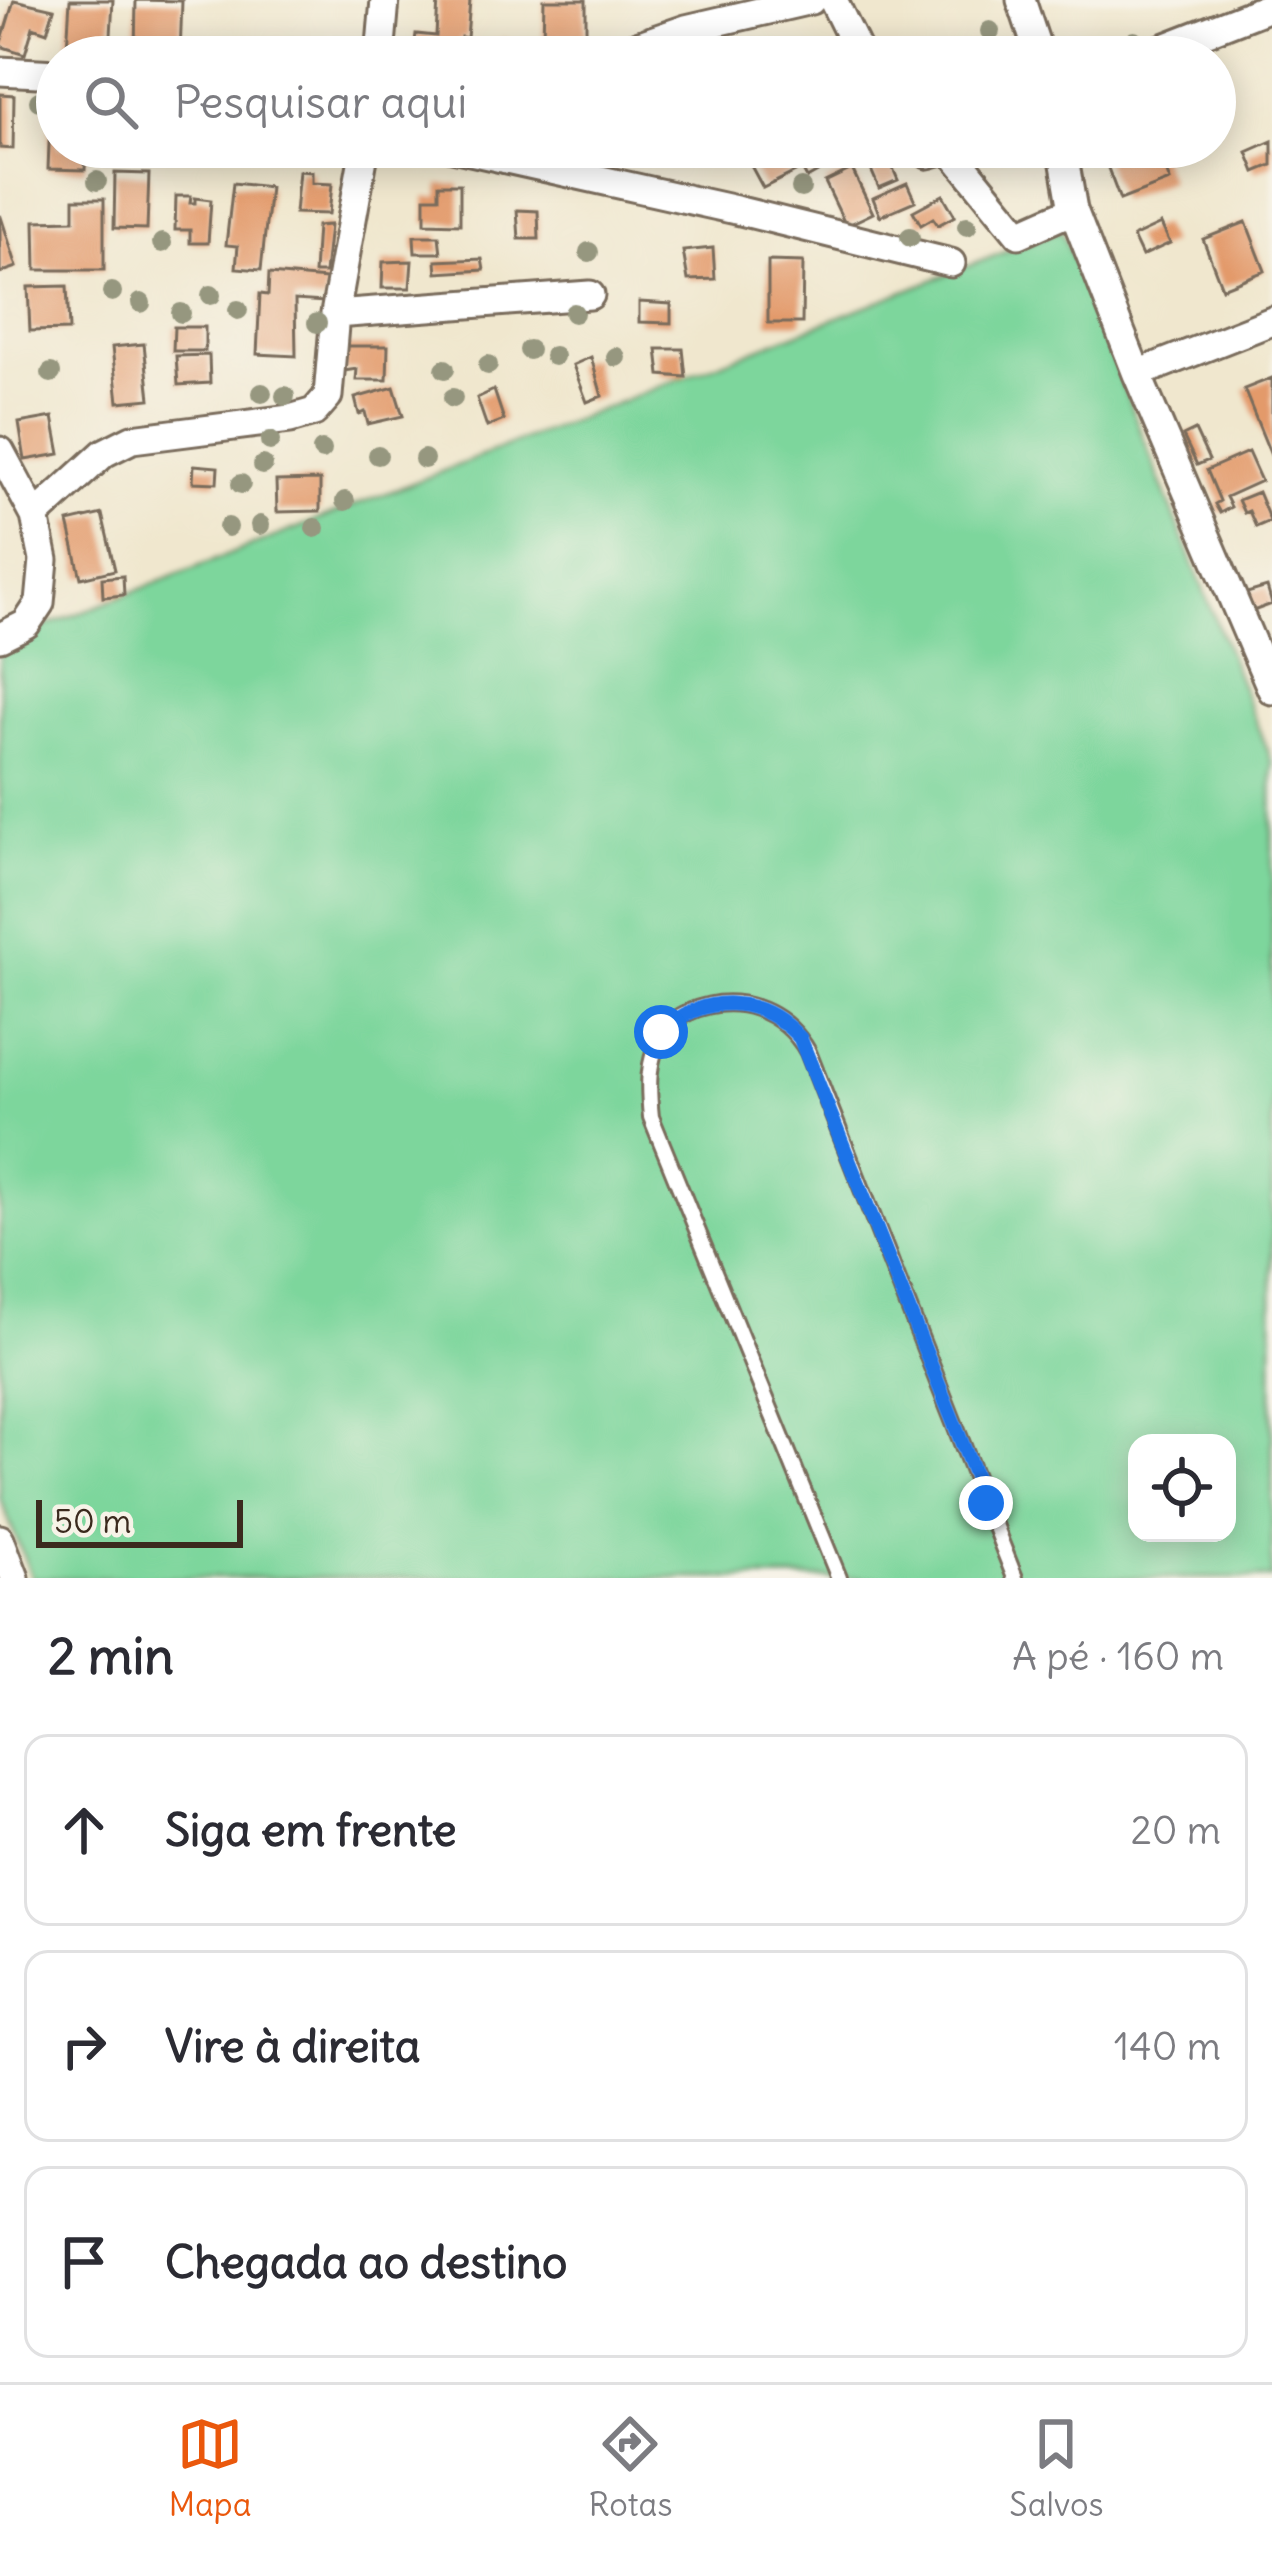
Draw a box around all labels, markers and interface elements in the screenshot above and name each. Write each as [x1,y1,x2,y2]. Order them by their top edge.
search box [36,36,1236,168]
icon: search [78,69,144,135]
text: Pesquisar aqui [174,74,467,130]
route start [634,1005,688,1059]
map controls [1128,1434,1236,1542]
button: locate [1128,1434,1236,1542]
route end [959,1476,1013,1530]
scale bar [36,1494,243,1547]
text: 50 m [54,1500,131,1542]
text: 2 min [48,1624,174,1688]
text: A pé · 160 m [1012,1632,1224,1681]
icon: ahead [51,1797,117,1863]
text: Siga em frente [165,1802,457,1858]
text: 20 m [1130,1806,1221,1855]
icon: right [51,2013,117,2079]
text: Vire à direita [165,2018,420,2074]
text: 140 m [1114,2022,1221,2071]
icon: arrive [51,2229,117,2295]
text: Chegada ao destino [165,2234,567,2290]
tab: Mapa [168,2411,251,2525]
tab: Rotas [588,2411,672,2525]
tab: Salvos [1009,2411,1104,2525]

